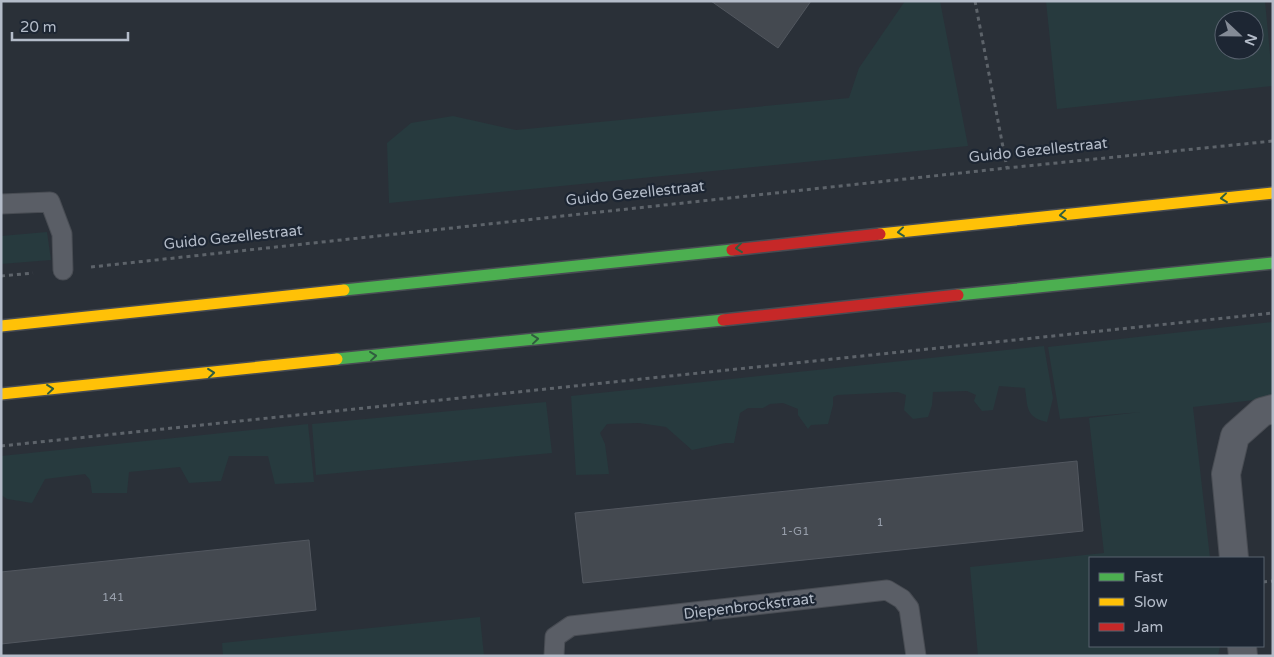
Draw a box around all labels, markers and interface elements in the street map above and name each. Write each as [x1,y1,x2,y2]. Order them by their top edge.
scale bar [12,10,129,42]
north arrow [1214,10,1264,60]
text: 20 m [20,18,57,36]
text: N [1241,31,1261,48]
street label: Guido Gezellestraat [968,134,1109,166]
street label: Guido Gezellestraat [565,177,706,209]
one-way arrow [1220,192,1228,203]
one-way arrow [1058,209,1066,220]
street label: Guido Gezellestraat [163,221,304,253]
one-way arrow [897,226,905,237]
one-way arrow [735,243,743,254]
one-way arrow [531,334,539,345]
one-way arrow [369,351,377,362]
one-way arrow [208,368,216,379]
one-way arrow [46,384,54,395]
house number: 1 [876,515,884,529]
house number: 1-G1 [780,524,810,538]
legend [1089,557,1264,647]
text: Fast [1134,568,1164,586]
street label: Diepenbrockstraat [683,589,816,623]
house number: 141 [102,590,124,604]
text: Slow [1134,593,1168,611]
text: Jam [1134,618,1163,636]

